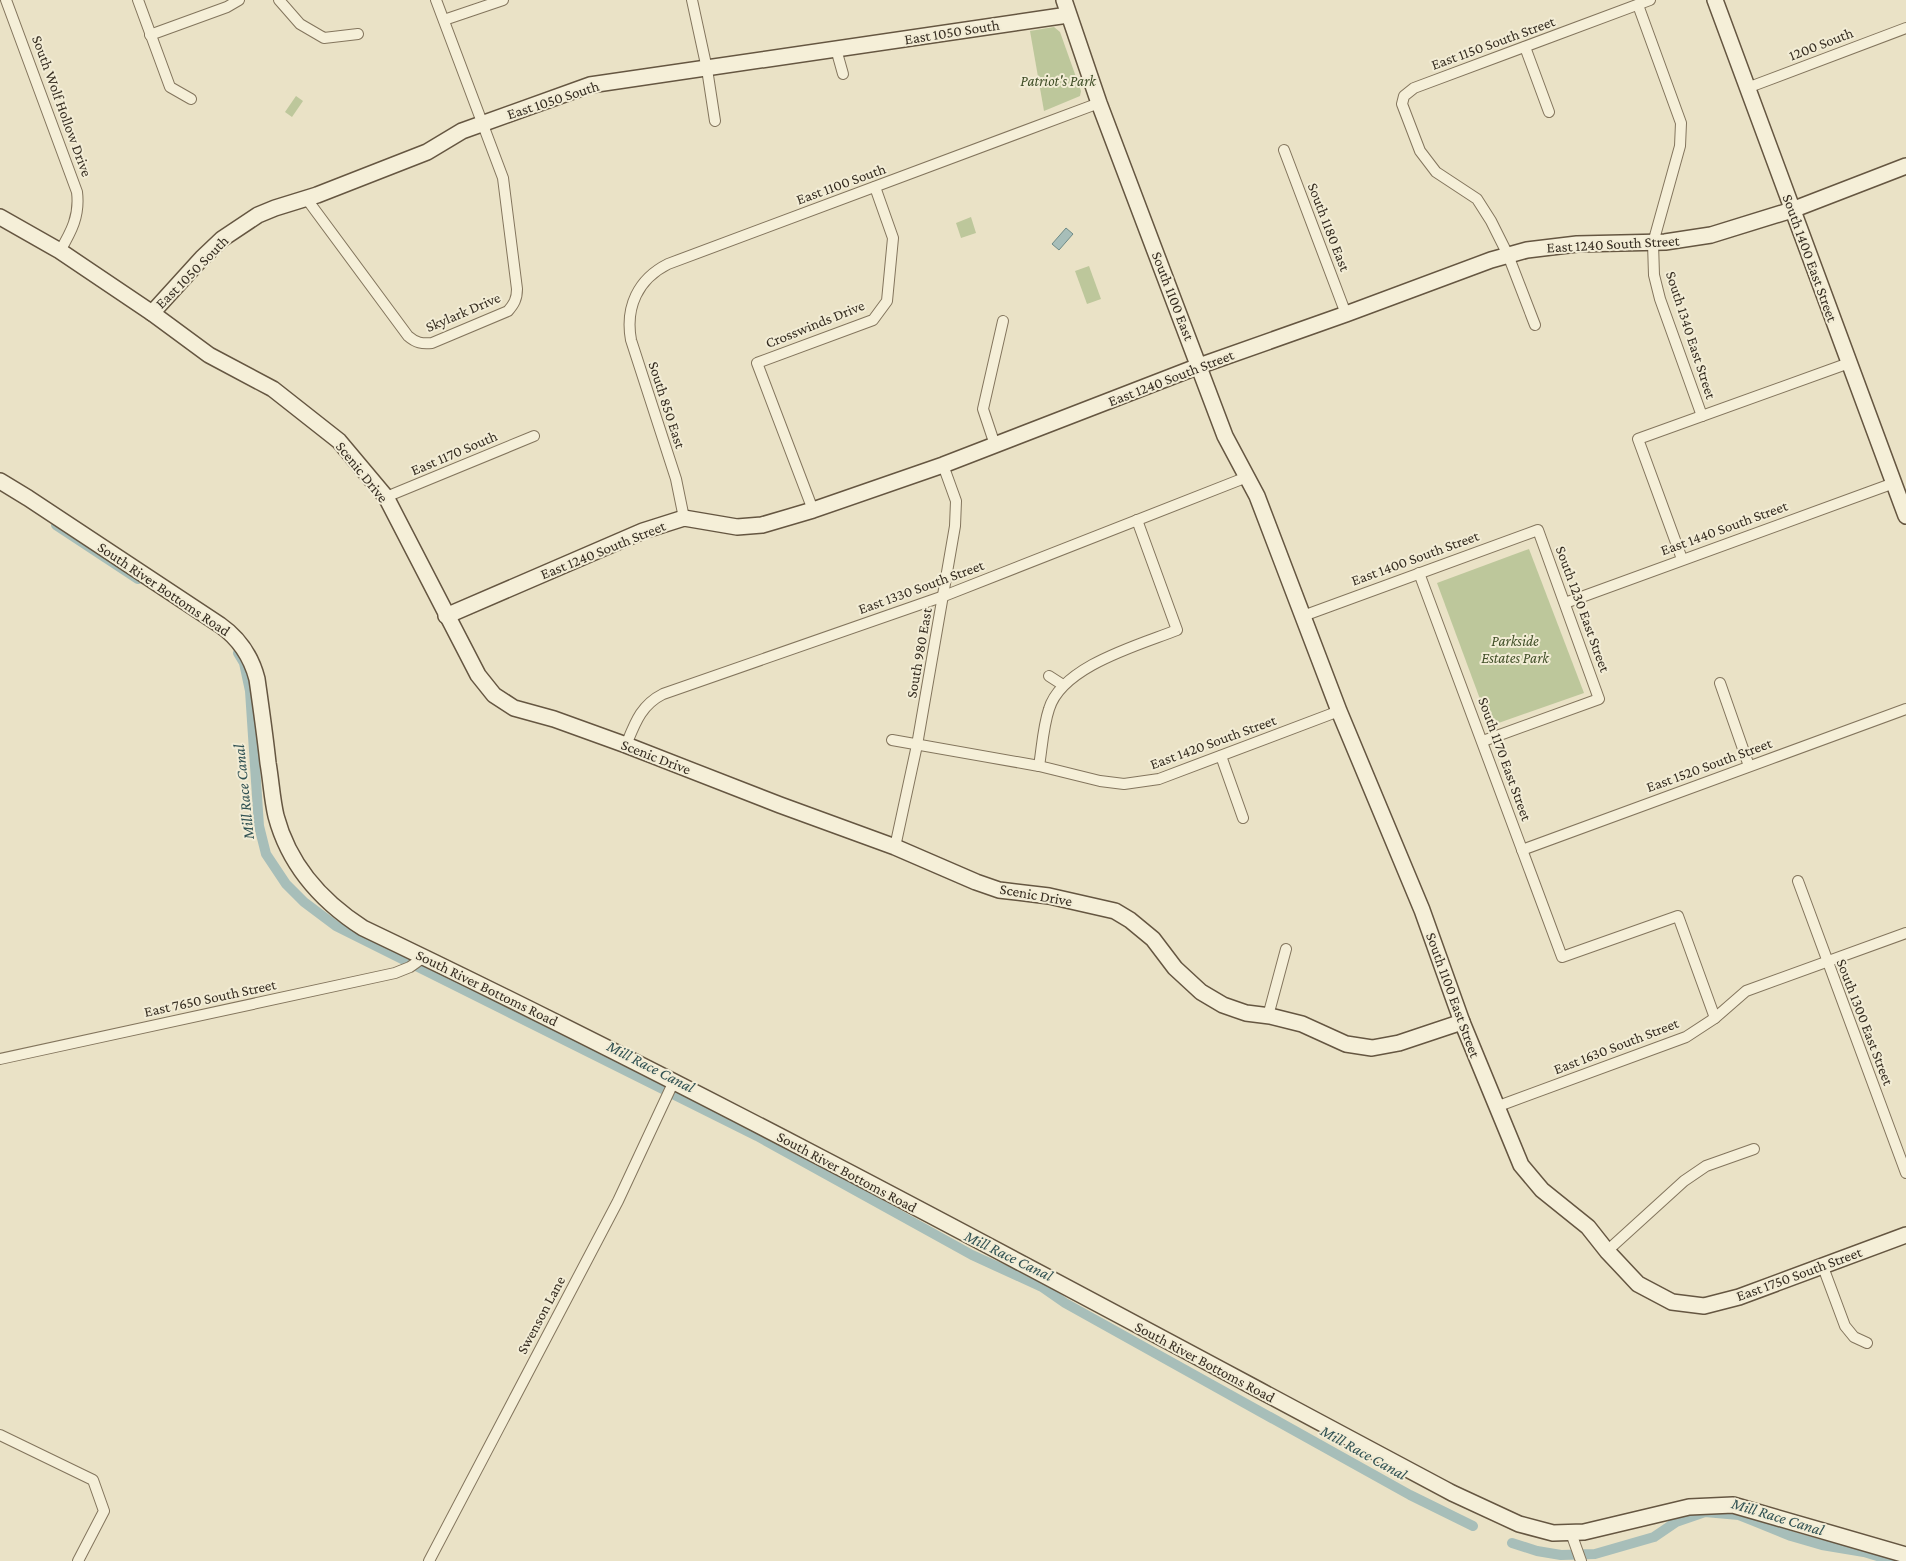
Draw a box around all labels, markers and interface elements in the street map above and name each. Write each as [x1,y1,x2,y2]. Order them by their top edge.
street label: East 1150 South Street [1429,13,1558,73]
street label: East 1050 South [903,17,1001,47]
street label: 1200 South [1787,24,1855,64]
street label: South Wolf Hollow Drive [29,33,95,179]
park label: Patriot's Park [1020,73,1097,89]
street label: East 1050 South [505,78,601,122]
street label: East 1100 South [794,160,888,208]
street label: South 1180 East [1305,180,1354,274]
street label: South 1400 East Street [1779,192,1841,325]
street label: East 1050 South [152,232,232,312]
street label: East 1240 South Street [1546,232,1681,255]
street label: South 1100 East [1149,249,1198,344]
street label: South 1340 East Street [1663,269,1720,402]
street label: Skylark Drive [423,289,504,336]
street label: Crosswinds Drive [763,297,867,351]
street label: East 1240 South Street [1106,346,1237,409]
street label: South 850 East [645,360,689,451]
street label: East 1170 South [408,428,500,478]
street label: Scenic Drive [333,438,392,506]
street label: East 1440 South Street [1658,497,1791,558]
street label: East 1240 South Street [538,517,669,582]
street label: East 1400 South Street [1349,527,1482,589]
street label: South River Bottoms Road [95,539,233,639]
street label: South 1230 East Street [1553,544,1614,675]
street label: East 1330 South Street [856,556,987,617]
street label: South 980 East [903,606,935,699]
park label: Parkside Estates Park [1481,633,1550,666]
street label: South 1170 East Street [1475,695,1535,824]
street label: East 1420 South Street [1148,711,1279,772]
street label: East 1520 South Street [1644,735,1775,795]
street label: Scenic Drive [619,736,694,778]
water label: Mill Race Canal [230,742,257,841]
street label: Scenic Drive [998,881,1074,909]
street label: South 1100 East Street [1423,930,1483,1061]
street label: South River Bottoms Road [413,947,561,1029]
street label: South 1300 East Street [1834,957,1897,1088]
street label: East 7650 South Street [142,976,279,1020]
street label: East 1630 South Street [1551,1014,1682,1077]
water label: Mill Race Canal [603,1037,698,1096]
street label: South River Bottoms Road [774,1128,920,1216]
water label: Mill Race Canal [961,1226,1057,1285]
street label: East 1750 South Street [1734,1244,1865,1304]
street label: Swenson Lane [514,1273,568,1357]
street label: South River Bottoms Road [1132,1318,1278,1406]
water label: Mill Race Canal [1317,1421,1411,1484]
water label: Mill Race Canal [1729,1494,1827,1539]

